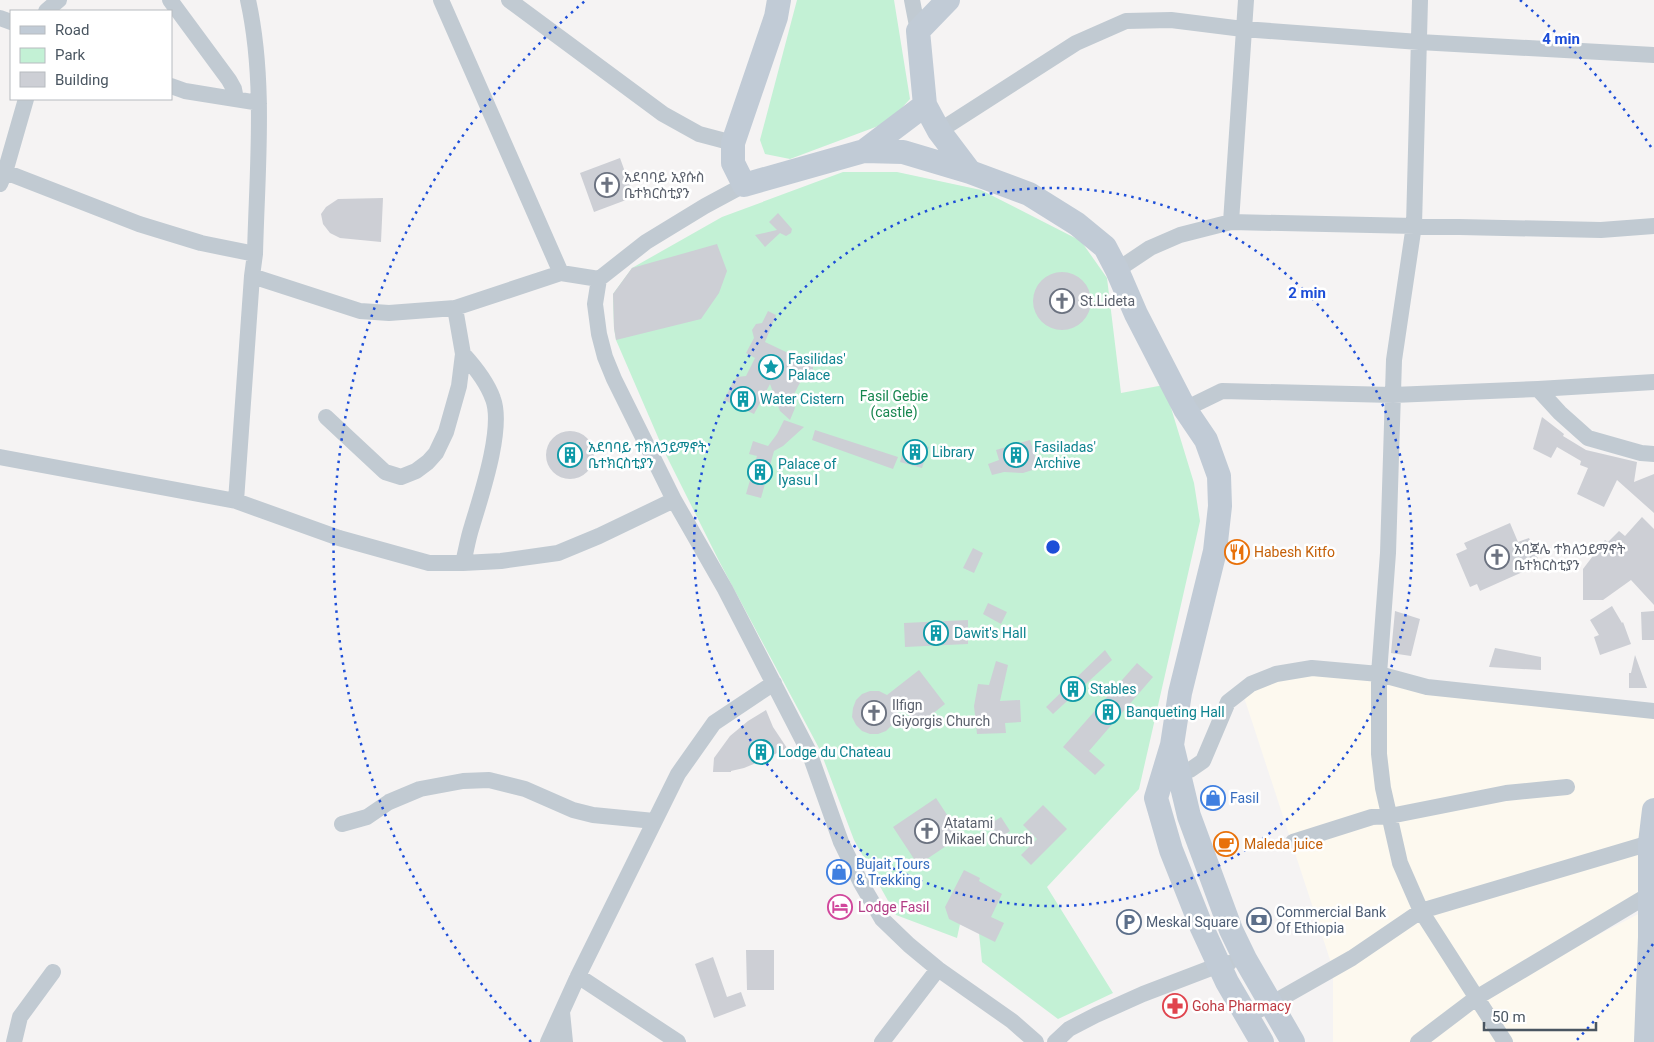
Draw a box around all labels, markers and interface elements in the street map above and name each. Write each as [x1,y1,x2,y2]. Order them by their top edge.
legend [10,10,172,100]
text: Road [55,21,89,39]
text: 4 min [1542,30,1580,48]
text: Park [55,46,86,64]
text: Building [55,71,109,89]
place label: አደባባይ ኢየሱስ ቤተክርስቲያን [624,169,704,201]
church icon: አደባባይ ኢየሱስ ቤተክርስቲያን [594,172,620,198]
text: 2 min [1288,284,1326,302]
church icon: St.Lideta [1049,288,1075,314]
place label: St.Lideta [1080,293,1135,309]
place label: Fasilidas' Palace [788,351,846,383]
place icon: Fasilidas' Palace [758,354,784,380]
building icon: Water Cistern [730,386,756,412]
park label: Fasil Gebie (castle) [860,388,928,421]
place label: Water Cistern [760,391,844,407]
place label: አደባባይ ተክለኃይማኖት ቤተክርስቲያን [588,439,707,471]
building icon: Library [902,439,928,465]
place label: Fasiladas' Archive [1034,439,1096,471]
building icon: አደባባይ ተክለኃይማኖት ቤተክርስቲያን [557,442,583,468]
building icon: Fasiladas' Archive [1003,442,1029,468]
place label: Library [932,444,975,460]
place label: Palace of Iyasu I [778,456,837,488]
building icon: Palace of Iyasu I [747,459,773,485]
centre of rings [1044,538,1062,556]
restaurant icon: Habesh Kitfo [1224,539,1250,565]
place label: አባጃሌ ተክለኃይማኖት ቤተክርስቲያን [1514,541,1626,573]
place label: Habesh Kitfo [1254,544,1335,560]
church icon: አባጃሌ ተክለኃይማኖት ቤተክርስቲያን [1484,544,1510,570]
building icon: Dawit's Hall [923,620,949,646]
place label: Dawit's Hall [954,625,1026,641]
building icon: Stables [1060,676,1086,702]
place label: Stables [1090,681,1136,697]
place label: Ilfign Giyorgis Church [892,697,990,729]
building icon: Banqueting Hall [1095,699,1121,725]
church icon: Ilfign Giyorgis Church [861,700,887,726]
place label: Banqueting Hall [1126,704,1225,720]
building icon: Lodge du Chateau [748,739,774,765]
place label: Lodge du Chateau [778,744,891,760]
shop icon: Fasil [1200,785,1226,811]
place label: Fasil [1230,790,1259,806]
place label: Atatami Mikael Church [944,815,1033,847]
church icon: Atatami Mikael Church [914,818,940,844]
cafe icon: Maleda juice [1213,831,1239,857]
place label: Maleda juice [1244,836,1323,852]
place label: Bujait Tours & Trekking [856,856,930,888]
shop icon: Bujait Tours & Trekking [826,859,852,885]
hotel icon: Lodge Fasil [827,894,853,920]
place label: Lodge Fasil [858,899,929,915]
place label: Commercial Bank Of Ethiopia [1276,904,1387,936]
bank icon: Commercial Bank Of Ethiopia [1246,907,1272,933]
parking icon: Meskal Square [1116,909,1142,935]
place label: Meskal Square [1146,914,1238,930]
pharmacy icon: Goha Pharmacy [1162,993,1188,1019]
place label: Goha Pharmacy [1192,998,1291,1014]
scale bar [1484,1000,1596,1032]
text: 50 m [1492,1008,1526,1026]

